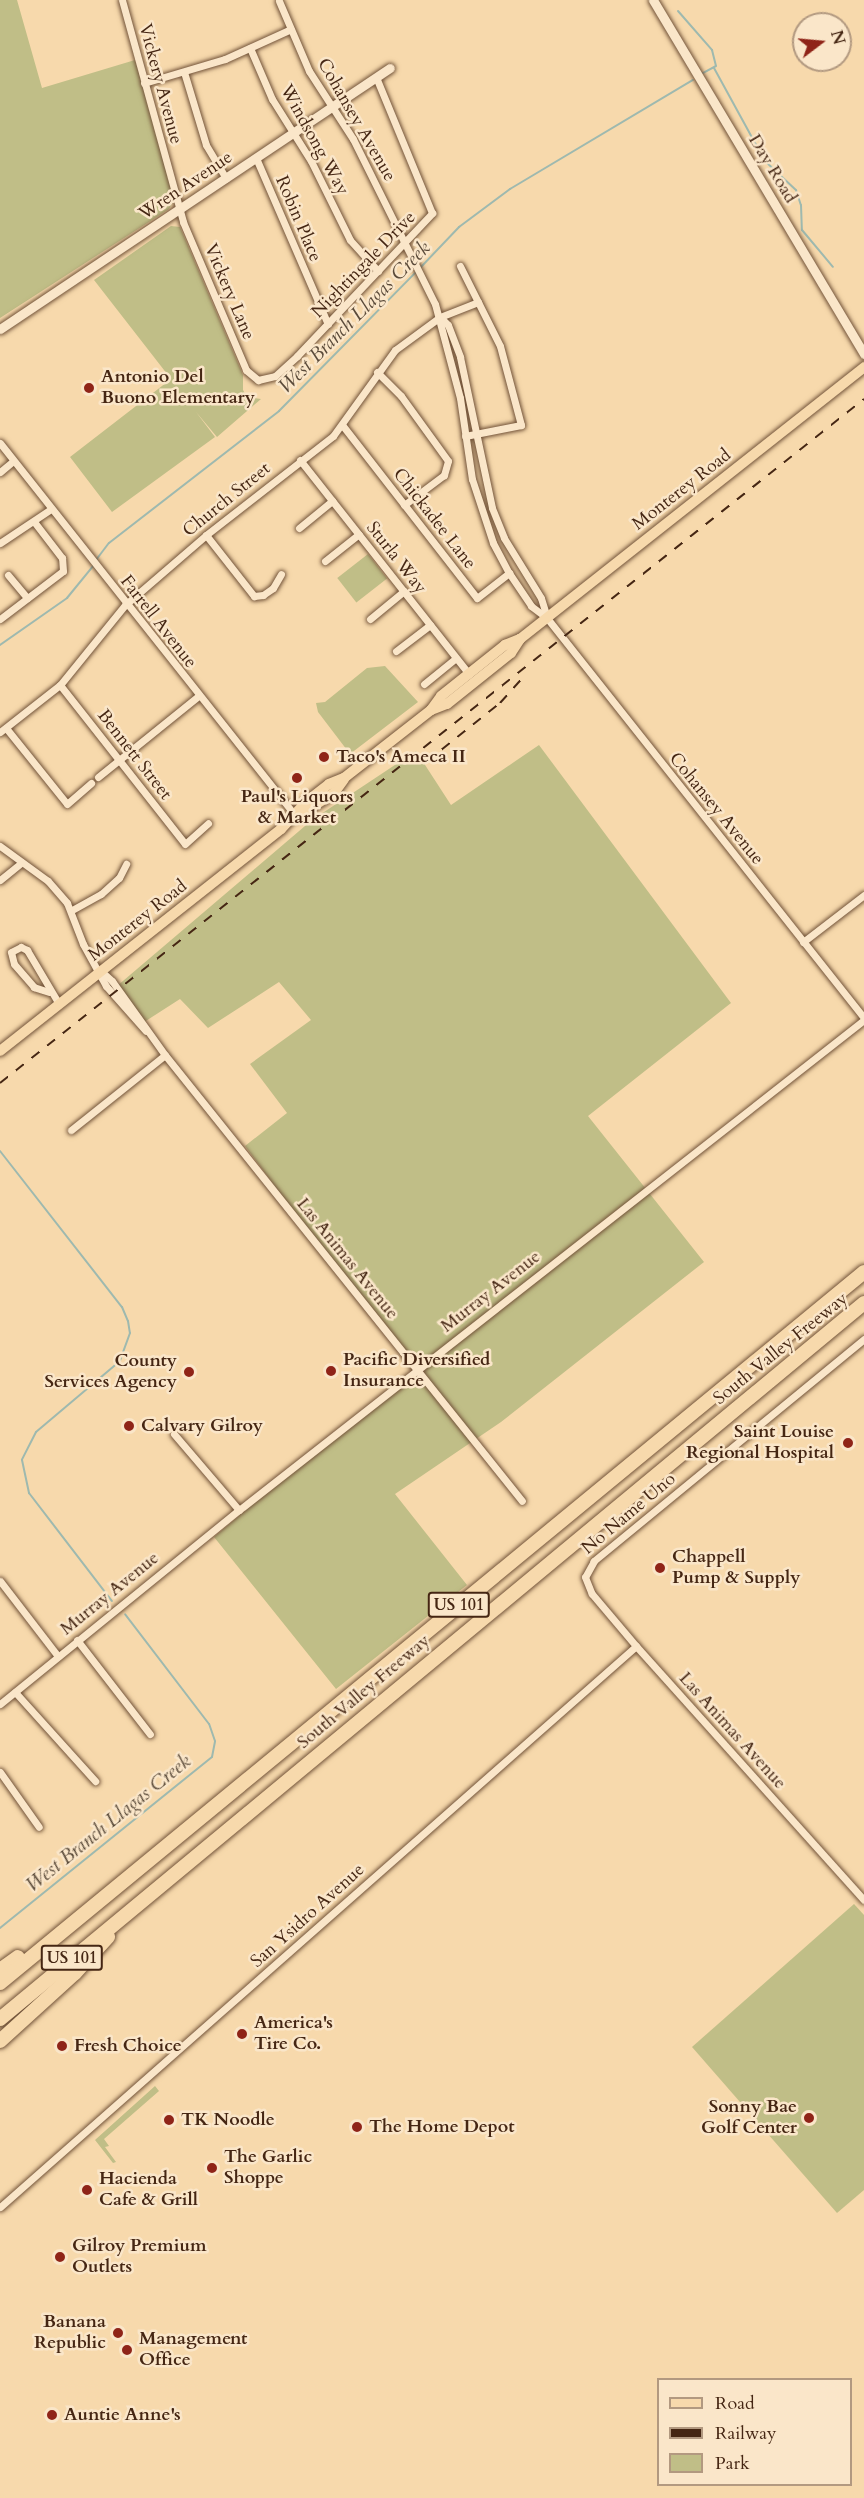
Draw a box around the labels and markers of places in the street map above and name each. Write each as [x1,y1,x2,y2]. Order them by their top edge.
place label: Antonio Del Buono Elementary [101,367,255,410]
marker: Antonio Del Buono Elementary [82,381,96,395]
place label: Taco's Ameca II [336,746,466,768]
marker: Taco's Ameca II [317,750,331,764]
marker: Paul's Liquors & Market [290,771,304,785]
place label: Paul's Liquors & Market [241,787,353,830]
place label: Pacific Diversified Insurance [343,1350,490,1392]
place label: County Services Agency [45,1351,177,1394]
marker: Pacific Diversified Insurance [324,1364,338,1378]
marker: County Services Agency [182,1365,196,1379]
place label: Calvary Gilroy [141,1415,263,1437]
marker: Calvary Gilroy [122,1419,136,1433]
place label: Saint Louise Regional Hospital [686,1422,834,1464]
marker: Saint Louise Regional Hospital [839,1434,857,1452]
place label: Chappell Pump & Supply [672,1547,801,1590]
marker: Chappell Pump & Supply [653,1561,667,1575]
place label: America's Tire Co. [254,2013,333,2056]
marker: America's Tire Co. [235,2027,249,2041]
place label: Fresh Choice [74,2035,182,2057]
marker: Fresh Choice [55,2039,69,2053]
place label: Sonny Bae Golf Center [701,2097,797,2140]
place label: TK Noodle [181,2109,275,2131]
marker: Sonny Bae Golf Center [802,2111,816,2125]
marker: TK Noodle [162,2113,176,2127]
place label: The Home Depot [369,2116,515,2138]
marker: The Home Depot [350,2120,364,2134]
place label: The Garlic Shoppe [224,2147,312,2190]
marker: The Garlic Shoppe [205,2161,219,2175]
place label: Hacienda Cafe & Grill [99,2169,198,2212]
marker: Hacienda Cafe & Grill [80,2183,94,2197]
place label: Gilroy Premium Outlets [72,2236,207,2278]
marker: Gilroy Premium Outlets [53,2250,67,2264]
place label: Banana Republic [34,2312,106,2354]
marker: Banana Republic [111,2326,125,2340]
place label: Management Office [139,2329,247,2372]
marker: Management Office [120,2343,134,2357]
place label: Auntie Anne's [64,2404,181,2426]
marker: Auntie Anne's [45,2408,59,2422]

